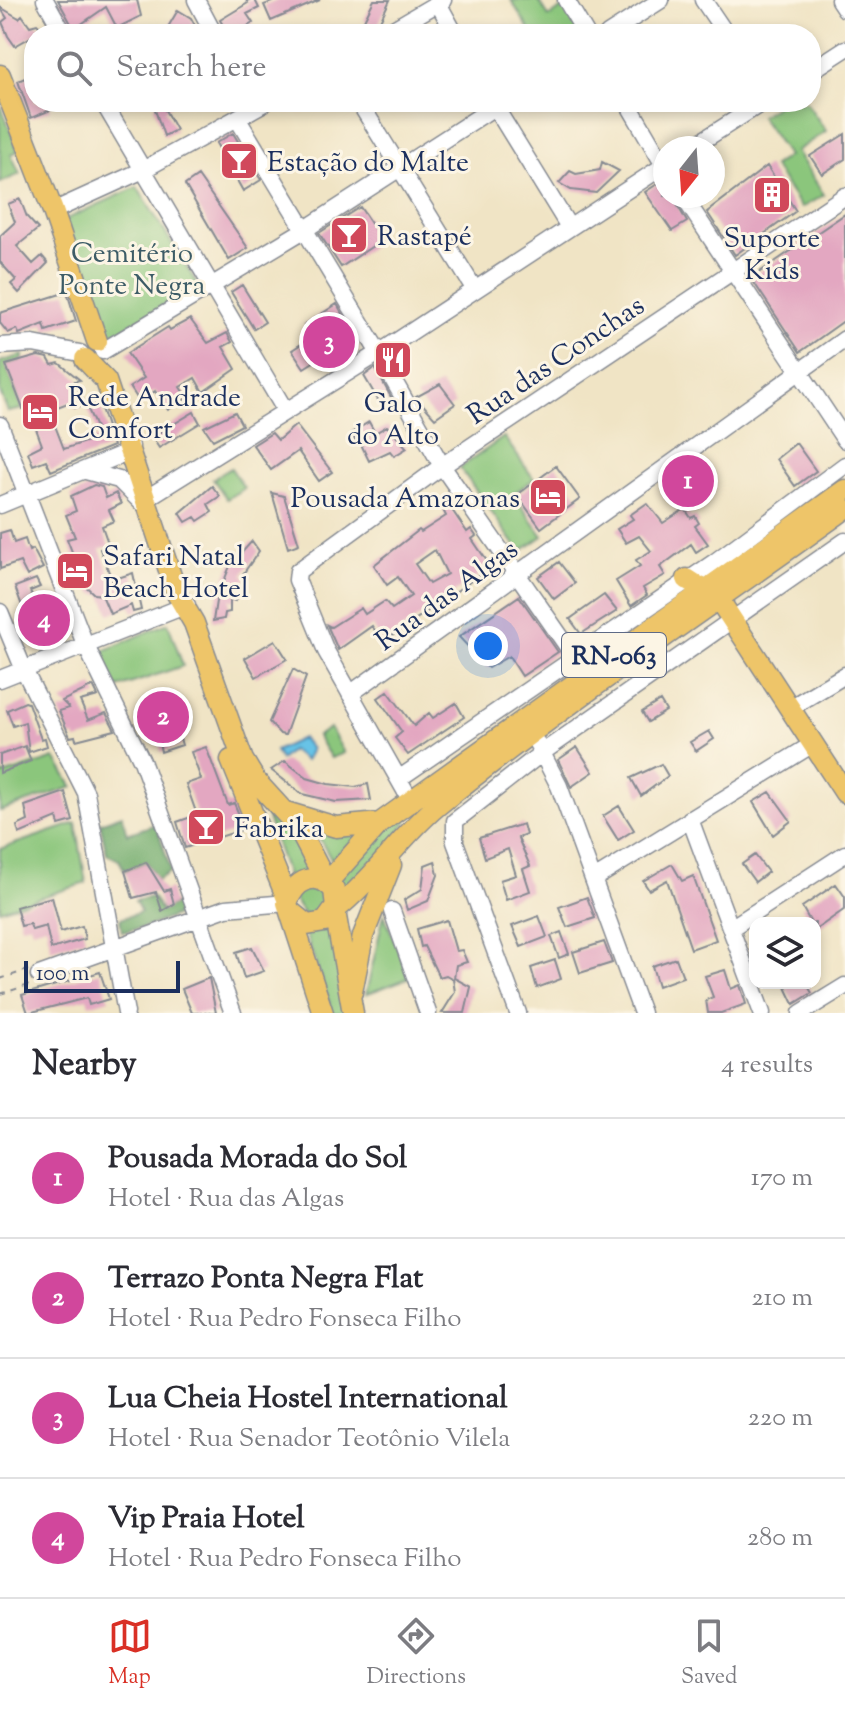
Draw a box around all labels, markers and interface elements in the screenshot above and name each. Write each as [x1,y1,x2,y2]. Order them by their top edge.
search box [24,24,821,112]
icon: search [52,46,96,90]
text: Search here [116,47,266,90]
north arrow [653,136,725,208]
bar icon: Estação do Malte [218,140,260,182]
place label: Estação do Malte [267,144,469,184]
building icon: Suporte Kids [751,174,793,216]
bar icon: Rastapé [328,214,370,256]
place label: Rastapé [377,218,472,258]
place label: Suporte Kids [724,220,820,292]
park label: Cemitério Ponte Negra [59,235,206,307]
street label: Rua das Conchas [460,287,653,436]
pin: 3 [303,312,355,372]
restaurant icon: Galo do Alto [372,339,414,381]
place label: Rede Andrade Comfort [68,379,241,451]
place label: Galo do Alto [347,385,439,457]
hotel icon: Rede Andrade Comfort [19,391,61,433]
pin: 1 [662,451,714,511]
hotel icon: Pousada Amazonas [527,476,569,518]
place label: Pousada Amazonas [291,480,520,520]
street label: Rua das Algas [368,531,527,662]
place label: Safari Natal Beach Hotel [103,538,249,610]
hotel icon: Safari Natal Beach Hotel [54,550,96,592]
pin: 4 [18,590,70,650]
your location [468,626,508,666]
road number: RN-063 [562,633,666,677]
pin: 2 [137,687,189,747]
bar icon: Fabrika [185,806,227,848]
place label: Fabrika [234,810,324,850]
map controls [749,917,821,989]
button: layers [749,917,821,989]
scale bar [24,957,180,993]
text: 100 m [36,959,89,991]
text: Nearby [32,1041,137,1090]
text: 4 results [721,1047,813,1084]
text: Pousada Morada do Sol [108,1138,407,1181]
text: 1 [54,1160,62,1197]
text: 170 m [751,1160,813,1197]
text: Hotel · Rua das Algas [108,1181,344,1218]
text: Terrazo Ponta Negra Flat [108,1258,423,1301]
text: 2 [52,1280,64,1317]
text: 210 m [751,1280,813,1317]
text: Hotel · Rua Pedro Fonseca Filho [108,1301,462,1338]
text: Lua Cheia Hostel International [108,1378,508,1421]
text: 3 [53,1400,63,1437]
text: 220 m [748,1400,813,1437]
text: Hotel · Rua Senador Teotônio Vilela [108,1421,510,1458]
text: Vip Praia Hotel [108,1498,305,1541]
text: 4 [51,1520,65,1557]
text: 280 m [747,1520,813,1557]
text: Hotel · Rua Pedro Fonseca Filho [108,1541,462,1578]
tab: Map [108,1614,152,1694]
tab: Directions [367,1614,466,1694]
tab: Saved [681,1614,737,1694]

